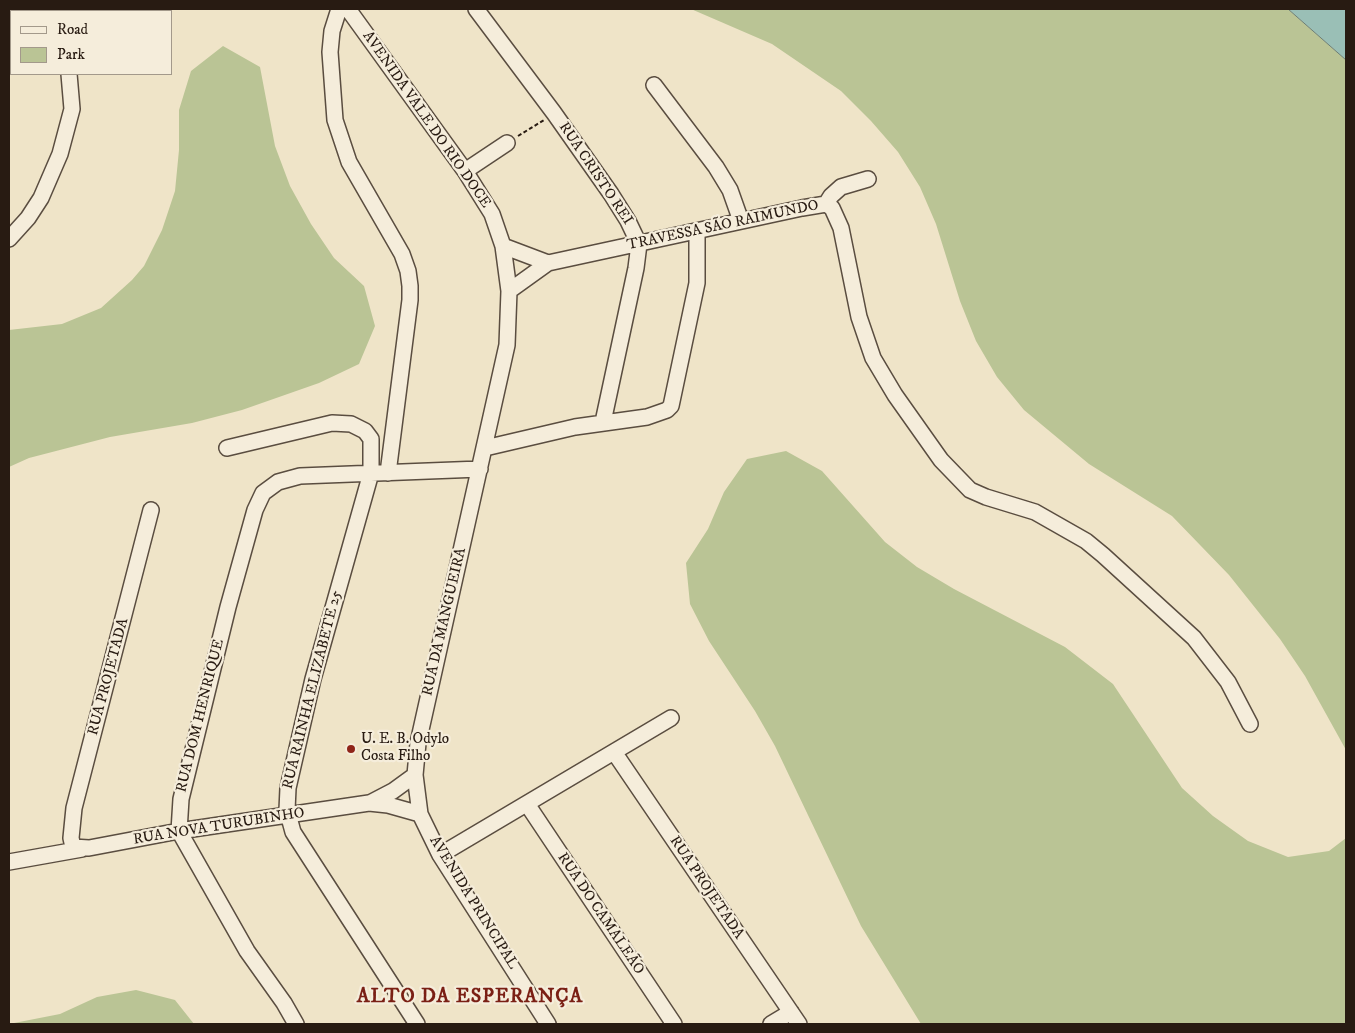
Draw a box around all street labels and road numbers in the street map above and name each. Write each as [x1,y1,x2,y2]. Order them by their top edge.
street label: AVENIDA VALE DO RIO DOCE [358,28,494,212]
street label: RUA CRISTO REI [554,119,636,229]
street label: TRAVESSA SÃO RAIMUNDO [626,197,820,255]
street label: RUA DA MANGUEIRA [419,546,471,698]
street label: RUA RAINHA ELIZABETE 25 [280,589,346,791]
street label: RUA PROJETADA [85,617,133,737]
street label: RUA DOM HENRIQUE [173,638,229,794]
street label: RUA NOVA TURUBINHO [132,805,306,849]
street label: AVENIDA PRINCIPAL [425,833,521,973]
street label: RUA PROJETADA [665,833,747,943]
street label: RUA DO CAMALEÃO [553,850,647,978]

